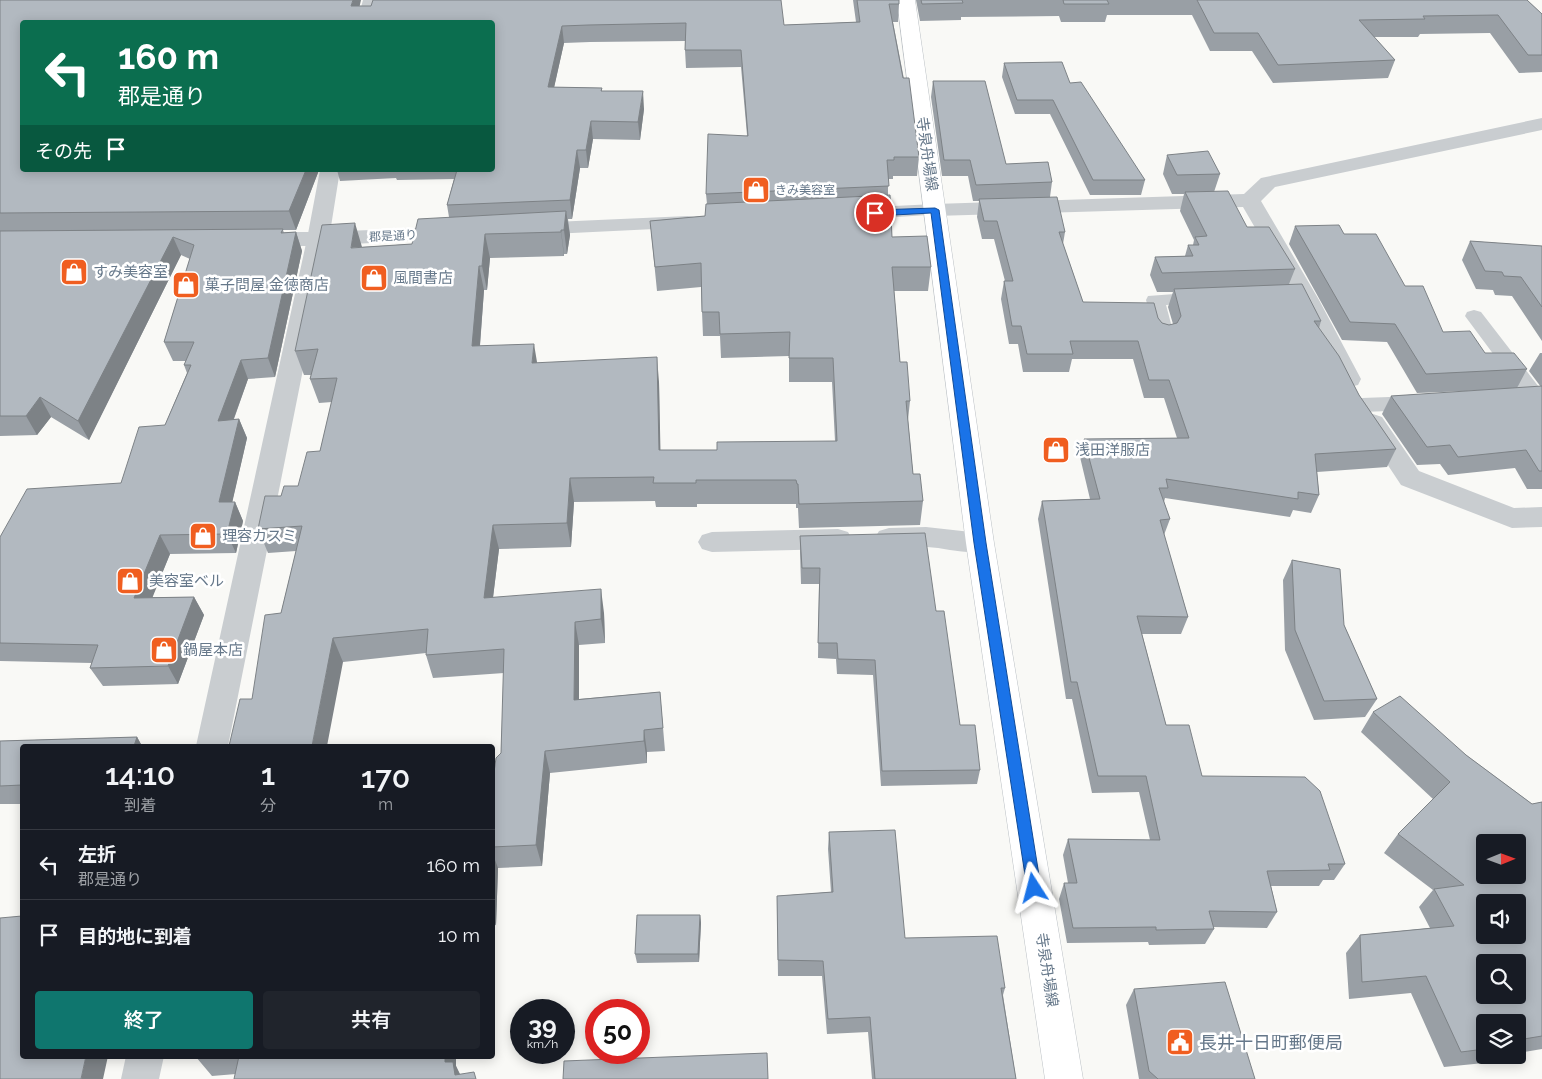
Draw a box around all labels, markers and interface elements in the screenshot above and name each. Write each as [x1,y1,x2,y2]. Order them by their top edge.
text: 160 m [118,36,219,77]
icon: left [35,40,100,105]
text: 郡是通り [118,83,206,109]
street label: 寺泉舟場線 [913,116,941,192]
icon: arrive [102,135,130,163]
text: その先 [35,140,92,162]
shop icon: きみ美容室 [741,175,771,205]
place label: きみ美容室 [775,183,835,197]
pin [854,192,896,234]
icon: arrive [861,199,889,227]
street label: 郡是通り [369,228,417,244]
shop icon: すみ美容室 [59,257,89,287]
place label: すみ美容室 [93,263,168,281]
shop icon: 風間書店 [359,263,389,293]
place label: 風間書店 [393,269,453,287]
shop icon: 菓子問屋 金徳商店 [171,270,201,300]
place label: 菓子問屋 金徳商店 [205,276,329,294]
shop icon: 浅田洋服店 [1041,435,1071,465]
place label: 浅田洋服店 [1075,441,1150,459]
shop icon: 理容カスミ [188,521,218,551]
place label: 理容カスミ [222,527,297,545]
shop icon: 美容室ベル [115,566,145,596]
place label: 美容室ベル [149,572,224,590]
shop icon: 鍋屋本店 [149,635,179,665]
place label: 鍋屋本店 [183,641,243,659]
text: 14:10 [105,757,175,792]
text: 1 [261,757,275,792]
text: 170 [361,760,410,795]
text: m [378,795,393,814]
text: 到着 [124,796,156,815]
text: 分 [260,796,276,815]
north arrow [1476,834,1526,884]
map controls [1476,834,1526,1064]
text: 左折 [78,843,116,865]
icon: left [35,851,63,879]
text: 160 m [426,854,480,876]
position arrow [1007,861,1059,913]
text: 郡是通り [78,870,142,889]
button: sound [1476,894,1526,944]
icon: arrive [35,921,63,949]
text: 10 m [438,924,480,946]
text: 目的地に到着 [78,925,192,947]
street label: 寺泉舟場線 [1032,932,1062,1008]
button: search [1476,954,1526,1004]
button: 終了 [35,991,253,1049]
button: 共有 [263,991,480,1049]
speed limit sign: 50 [585,999,650,1064]
text: 39 [528,1010,557,1040]
button: layers [1476,1014,1526,1064]
public building icon: 長井十日町郵便局 [1165,1027,1195,1057]
place label: 長井十日町郵便局 [1199,1032,1343,1053]
text: km/h [527,1037,558,1051]

